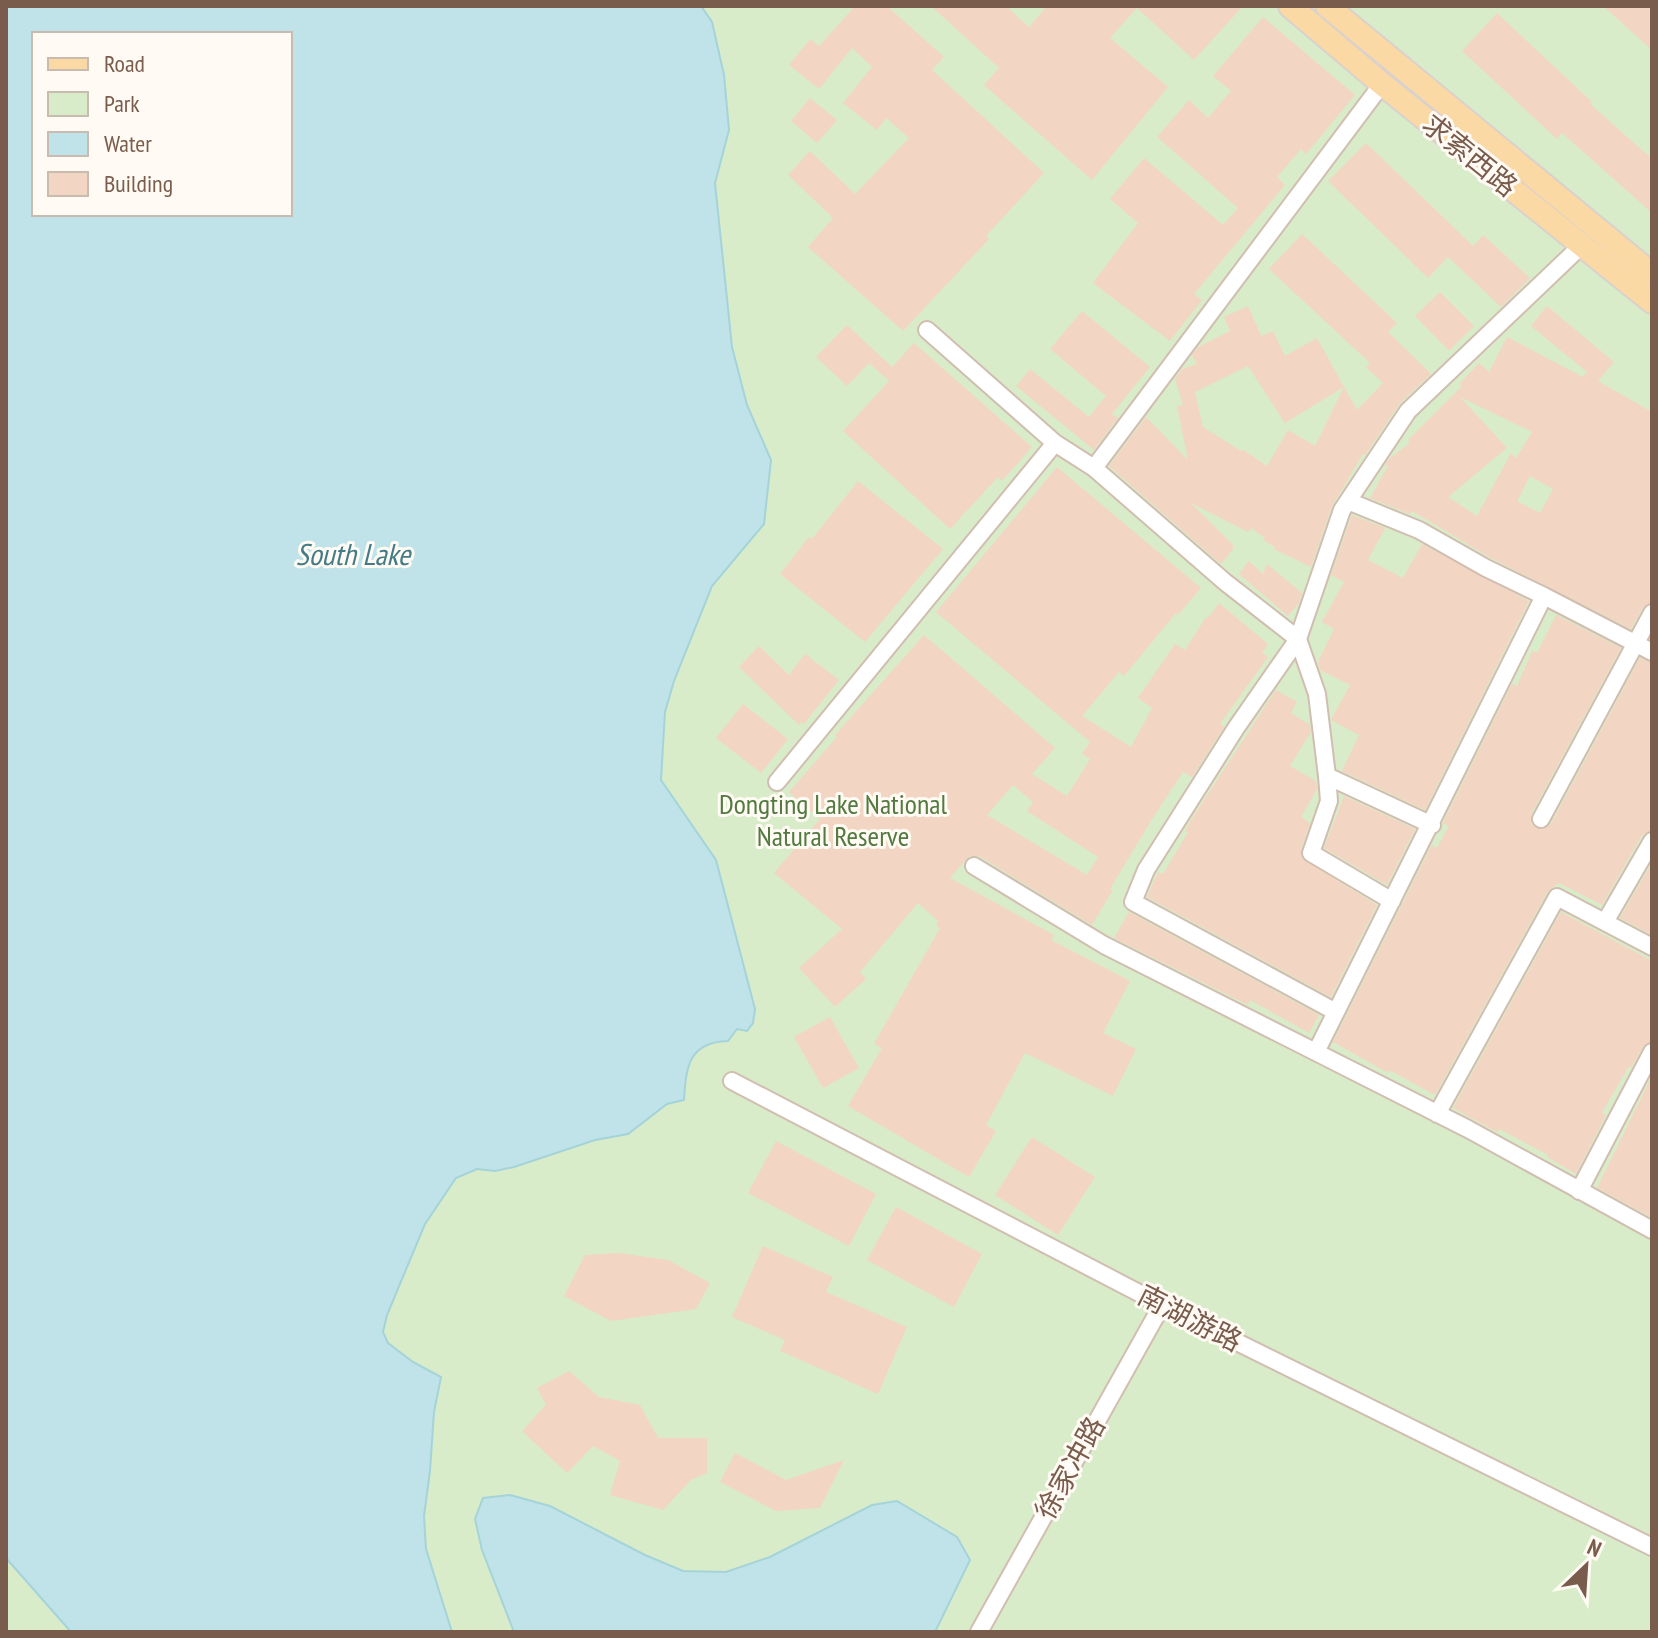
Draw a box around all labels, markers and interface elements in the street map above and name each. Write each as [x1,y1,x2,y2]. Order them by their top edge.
legend [32,32,292,216]
text: Road [104,48,145,79]
text: Park [104,88,140,119]
street label: 求索西路 [1415,105,1525,204]
text: Water [104,128,152,159]
text: Building [104,168,173,199]
water label: South Lake [296,534,412,573]
park label: Dongting Lake National Natural Reserve [719,785,947,854]
street label: 南湖游路 [1132,1276,1249,1359]
street label: 徐家冲路 [1026,1410,1113,1526]
north arrow [1546,1526,1626,1606]
text: N [1583,1533,1606,1563]

